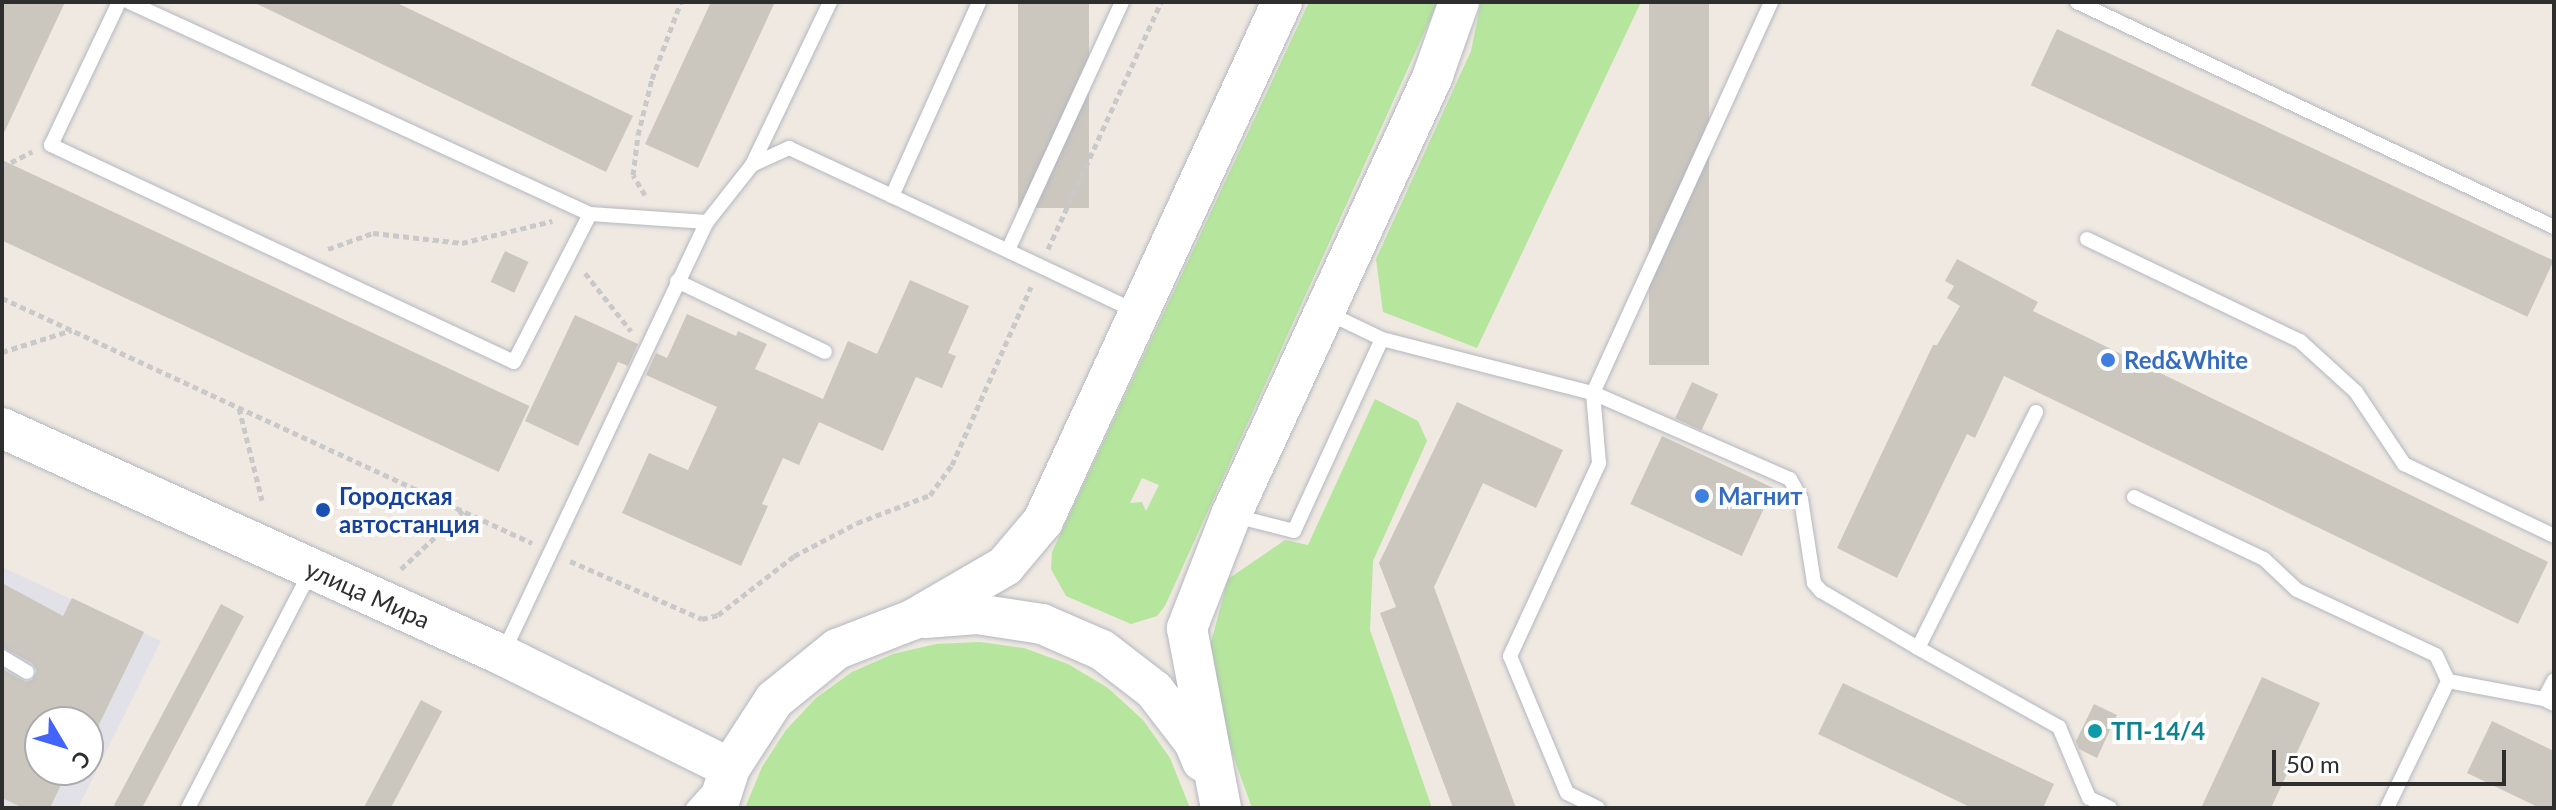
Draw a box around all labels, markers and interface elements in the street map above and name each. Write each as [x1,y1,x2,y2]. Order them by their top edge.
place label: Red&White [2124,346,2248,374]
marker: Red&White [2099,351,2117,369]
place label: Городская автостанция [339,482,480,538]
place label: Магнит [1718,482,1803,510]
marker: Магнит [1693,487,1711,505]
marker: Городская автостанция [314,501,332,519]
street label: улица Мира [301,554,435,634]
north arrow [24,706,104,786]
place label: ТП-14/4 [2111,717,2205,745]
marker: ТП-14/4 [2086,722,2104,740]
scale bar [2276,734,2510,784]
text: С [67,746,97,774]
text: 50 m [2286,749,2340,778]

